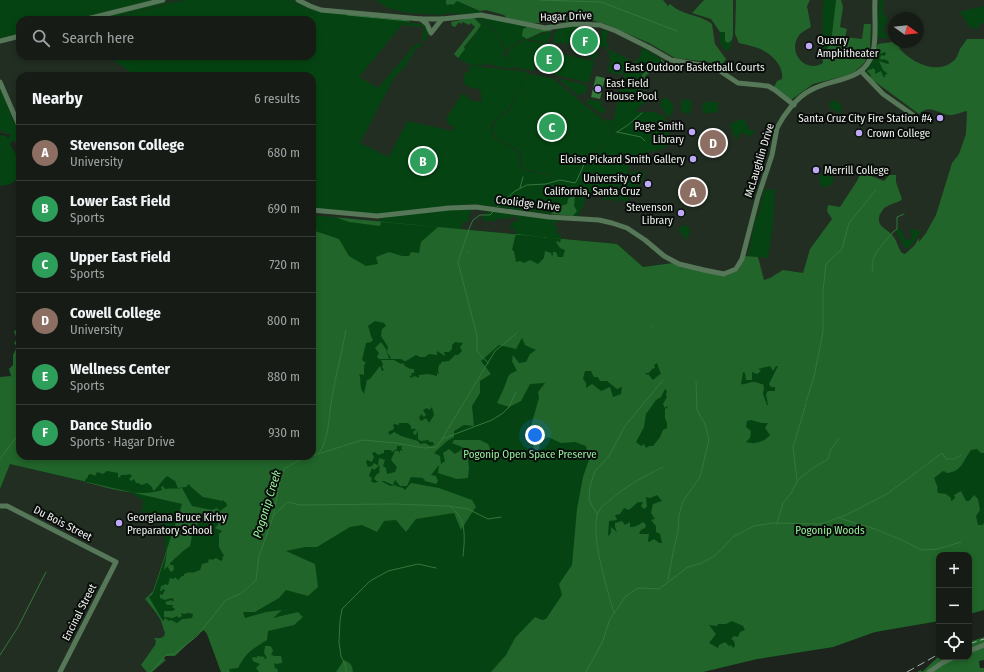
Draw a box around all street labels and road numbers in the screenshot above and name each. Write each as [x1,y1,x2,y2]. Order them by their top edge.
street label: Hagar Drive [540,9,592,24]
street label: McLaughlin Drive [742,122,777,199]
street label: Coolidge Drive [495,193,561,214]
street label: Du Bois Street [31,503,94,544]
street label: Encinal Street [60,581,99,643]

